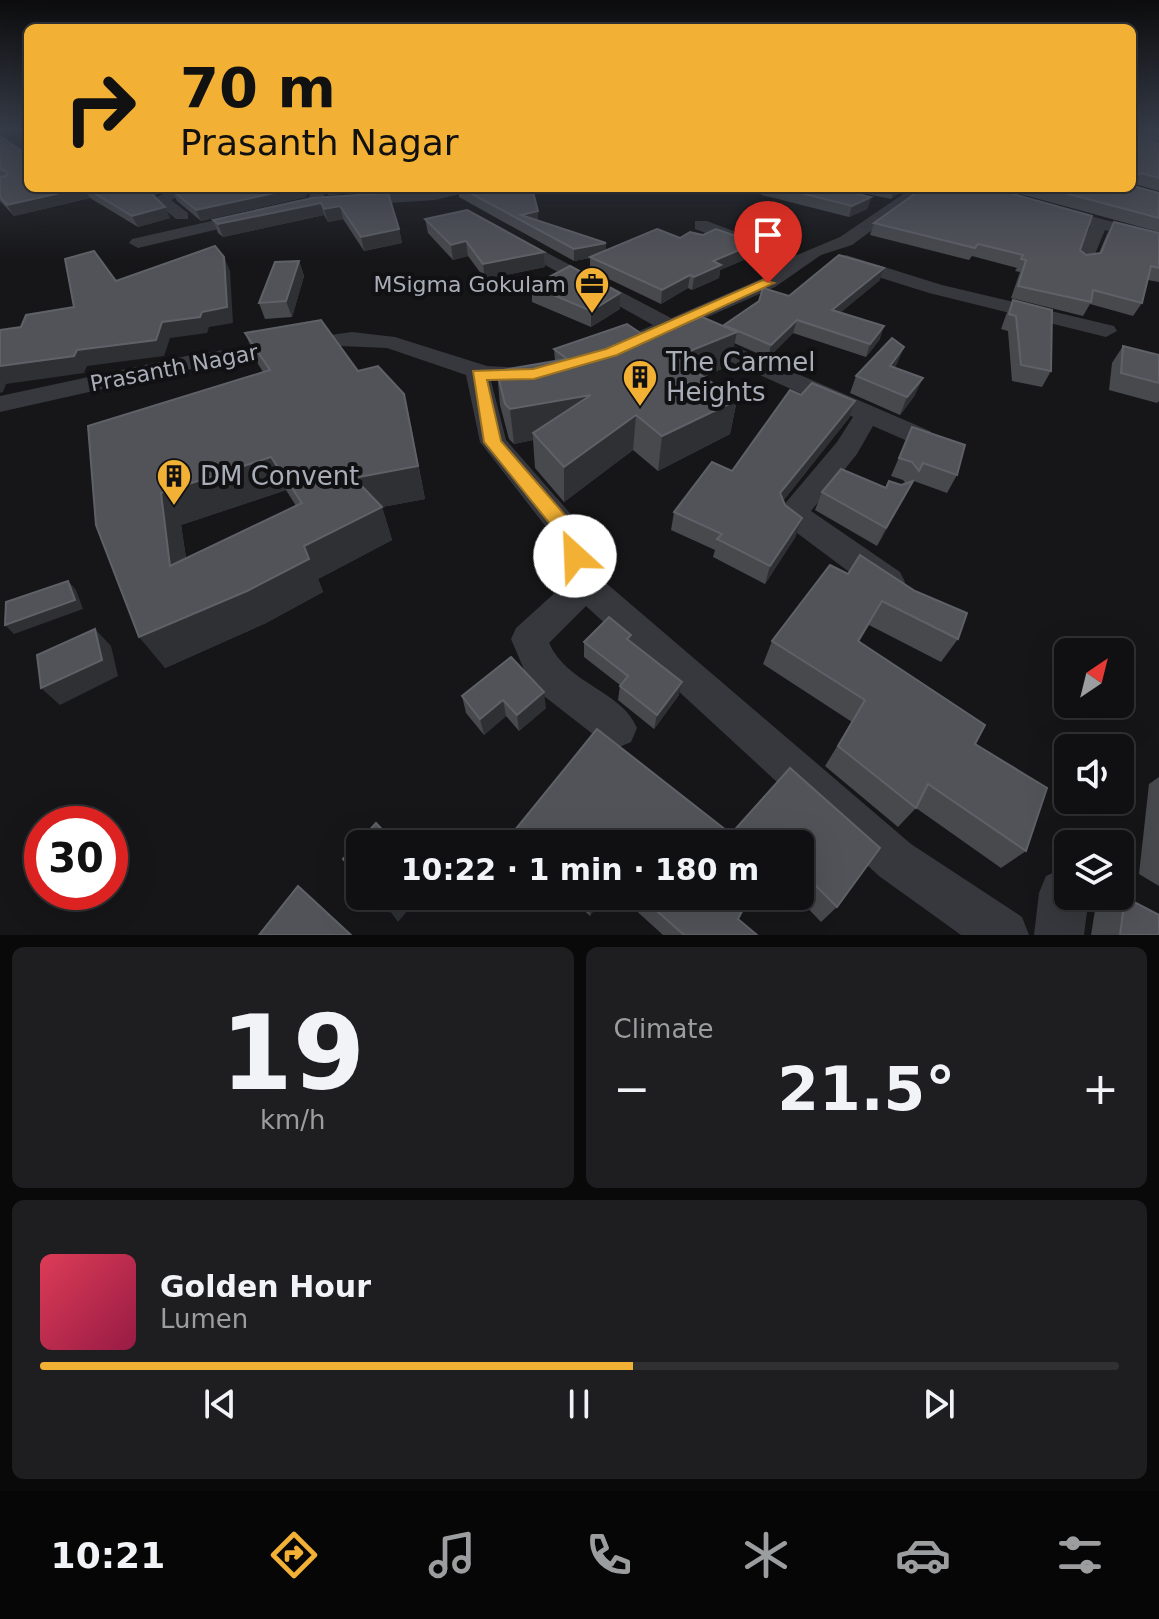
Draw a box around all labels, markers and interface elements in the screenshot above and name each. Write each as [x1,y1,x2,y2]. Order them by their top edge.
text: 70 m [180,55,336,120]
icon: right [48,56,152,160]
text: Prasanth Nagar [180,122,459,163]
pin [734,201,802,283]
icon: arrive [746,213,790,257]
office icon: MSigma Gokulam [573,265,611,315]
place label: MSigma Gokulam [374,272,566,297]
street label: Prasanth Nagar [88,339,261,397]
place label: The Carmel Heights [665,347,816,407]
building icon: The Carmel Heights [621,358,659,408]
building icon: DM Convent [155,457,193,507]
place label: DM Convent [200,461,359,491]
position arrow [533,514,617,598]
north arrow [1054,638,1134,718]
map controls [1054,638,1134,910]
button: sound [1054,734,1134,814]
speed limit sign: 30 [24,806,128,910]
button: layers [1054,830,1134,910]
text: 10:22 · 1 min · 180 m [401,852,759,887]
text: 19 [220,992,365,1114]
text: Climate [614,1014,714,1044]
text: 21.5° [777,1054,955,1124]
text: − [614,1063,650,1114]
text: + [1082,1063,1119,1114]
text: km/h [260,1105,326,1135]
text: Golden Hour [160,1269,371,1304]
text: Lumen [160,1304,248,1334]
icon: previous [198,1382,242,1426]
icon: pause [557,1382,601,1426]
icon: next [917,1382,961,1426]
icon: directions [266,1527,322,1583]
icon: music [424,1527,480,1583]
icon: phone [581,1527,637,1583]
icon: climate [738,1527,794,1583]
icon: car [895,1527,951,1583]
icon: filters [1052,1527,1108,1583]
text: 10:21 [51,1535,165,1576]

